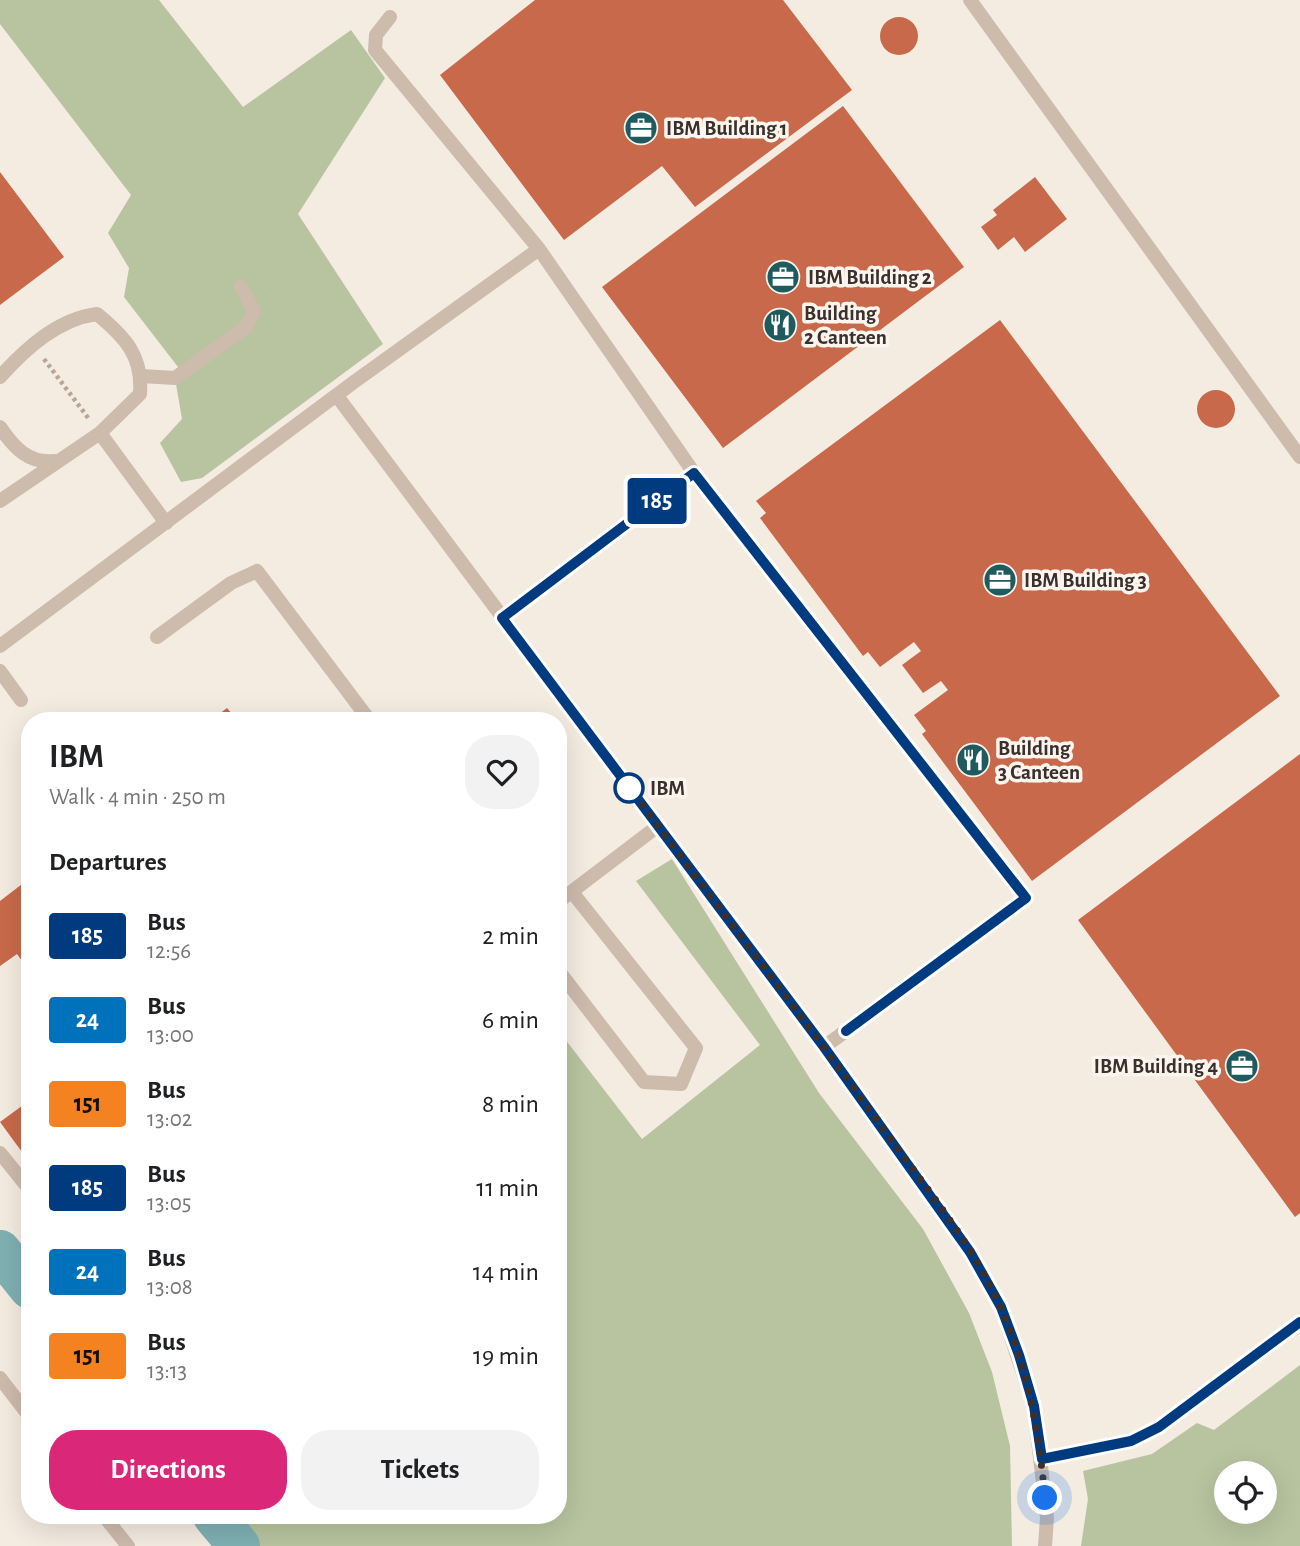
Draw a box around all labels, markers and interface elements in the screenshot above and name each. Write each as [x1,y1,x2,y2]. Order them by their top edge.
office icon: IBM Building 1 [622,109,660,147]
place label: IBM Building 1 [666,118,787,139]
office icon: IBM Building 2 [764,258,802,296]
place label: IBM Building 2 [808,267,932,288]
place label: Building 2 Canteen [804,303,887,348]
restaurant icon: Building 2 Canteen [761,306,799,344]
line badge: 185 [617,478,697,524]
text: 185 [642,489,672,513]
office icon: IBM Building 3 [981,561,1019,599]
place label: IBM Building 3 [1024,570,1147,591]
button: heart [465,735,539,809]
place label: Building 3 Canteen [998,738,1080,783]
text: IBM [49,741,104,774]
restaurant icon: Building 3 Canteen [954,741,992,779]
marker: IBM [614,773,644,803]
place label: IBM [650,778,685,799]
text: Walk · 4 min · 250 m [49,786,226,809]
text: Departures [49,849,167,875]
text: Bus [147,909,186,935]
text: 2 min [482,923,539,949]
text: 185 [72,924,103,948]
text: 12:56 [147,940,191,963]
text: Bus [147,993,186,1019]
text: 6 min [482,1007,539,1033]
text: 24 [76,1008,99,1032]
text: 13:00 [147,1024,194,1047]
office icon: IBM Building 4 [1223,1047,1261,1085]
place label: IBM Building 4 [1094,1056,1218,1077]
text: Bus [147,1077,186,1103]
text: 8 min [482,1091,539,1117]
text: 151 [74,1092,101,1116]
text: 13:02 [147,1108,192,1131]
text: Bus [147,1161,186,1187]
text: 11 min [476,1175,539,1201]
text: 185 [72,1176,103,1200]
text: 13:05 [147,1192,191,1215]
text: Bus [147,1245,186,1271]
text: 14 min [473,1259,539,1285]
text: 24 [76,1260,99,1284]
text: 13:08 [147,1276,193,1299]
text: Bus [147,1329,186,1355]
text: 19 min [473,1343,539,1369]
text: 151 [74,1344,101,1368]
text: 13:13 [147,1360,187,1383]
button: Directions [49,1430,287,1510]
button: Tickets [301,1430,539,1510]
map controls [1214,1461,1277,1524]
button: locate [1214,1461,1277,1524]
your location [1027,1480,1062,1515]

